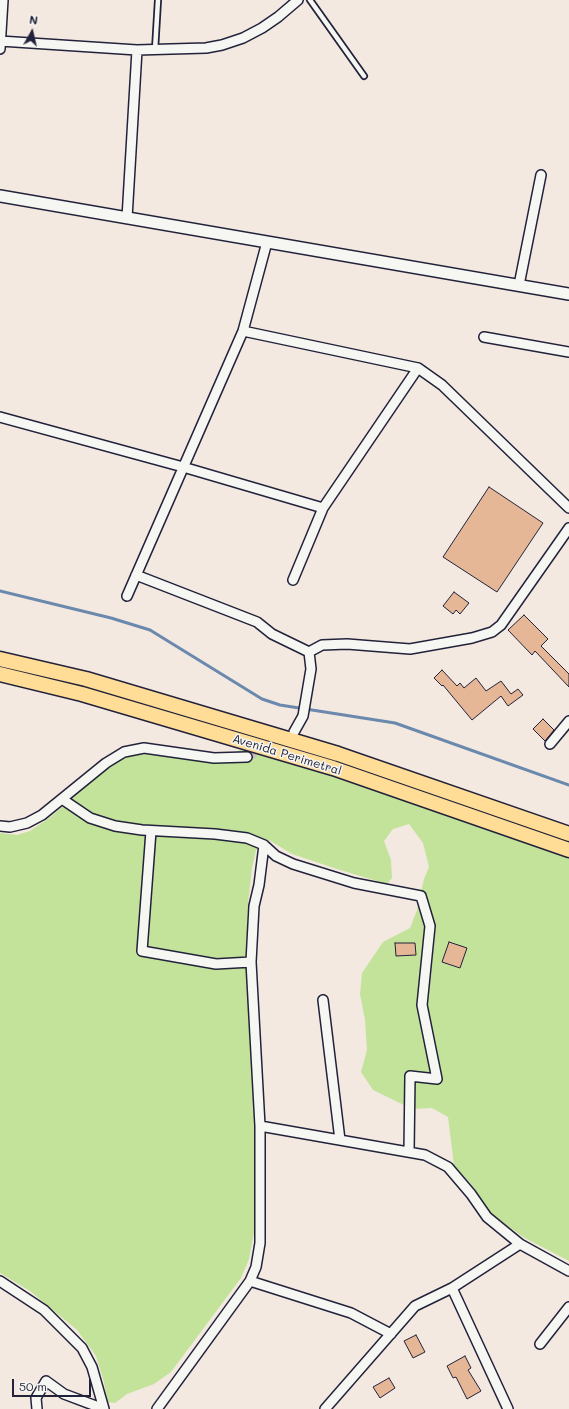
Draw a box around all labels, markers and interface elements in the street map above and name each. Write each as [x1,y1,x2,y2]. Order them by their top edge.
north arrow [12,12,52,52]
text: N [29,12,39,28]
street label: Avenida Perimetral [231,732,343,778]
scale bar [14,1371,93,1397]
text: 50 m [19,1378,47,1394]

